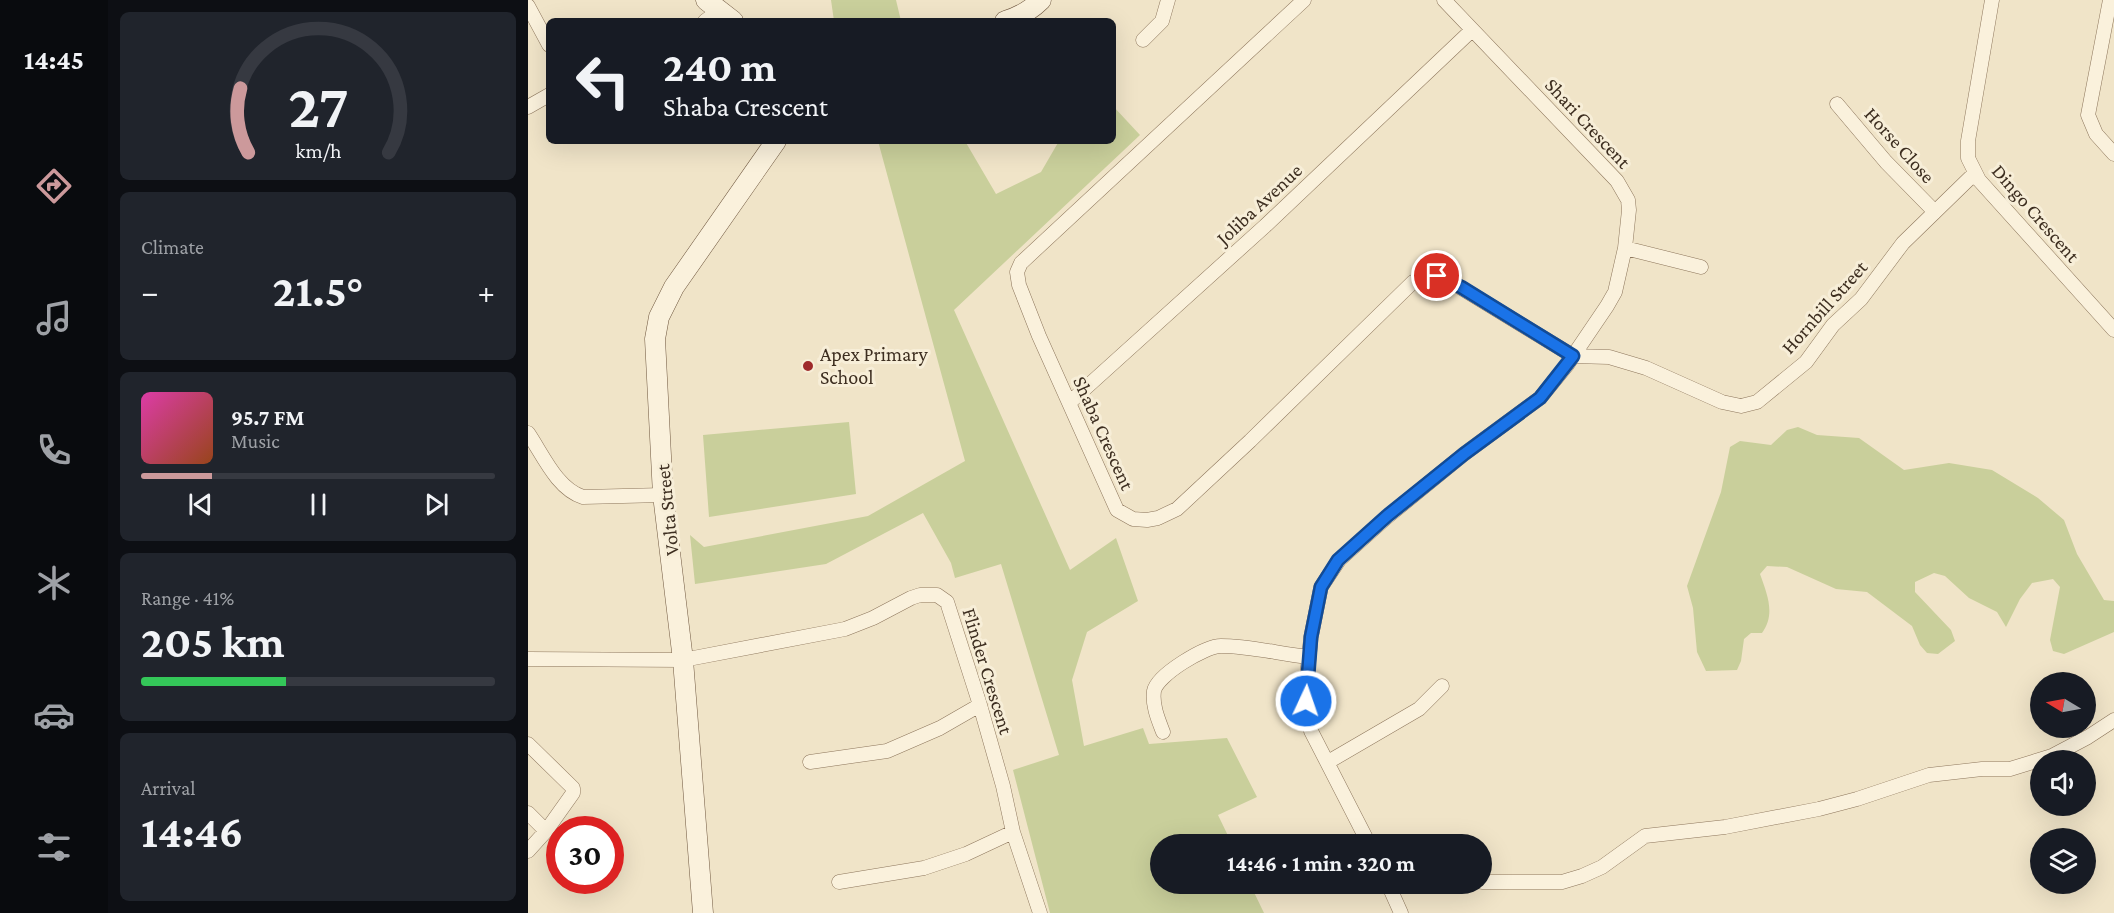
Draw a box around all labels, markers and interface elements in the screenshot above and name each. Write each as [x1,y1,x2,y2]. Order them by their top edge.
icon: left [564,42,642,120]
text: 240 m [663,43,776,90]
text: 14:45 [24,45,84,75]
text: 27 [288,71,348,140]
street label: Shari Crescent [1541,73,1635,173]
text: Shaba Crescent [663,92,828,122]
street label: Horse Close [1860,103,1940,187]
text: km/h [295,139,342,163]
street label: Joliba Avenue [1210,159,1307,251]
street label: Dingo Crescent [1987,160,2085,267]
icon: directions [33,165,75,207]
text: Climate [141,236,204,258]
pin [1411,250,1462,301]
street label: Hornbill Street [1777,256,1872,358]
icon: arrive [1420,259,1453,292]
text: 21.5° [273,266,363,316]
text: − [141,273,158,310]
text: + [478,273,495,310]
icon: music [33,297,75,339]
place label: Apex Primary School [820,343,928,388]
marker: Apex Primary School [801,359,815,373]
street label: Shaba Crescent [1069,373,1139,494]
text: 95.7 FM [231,405,304,430]
icon: phone [33,429,75,471]
text: Music [231,430,280,452]
street label: Volta Street [651,463,683,557]
icon: previous [184,488,217,521]
icon: pause [302,488,335,521]
icon: next [420,488,453,521]
icon: climate [33,562,75,604]
text: Range · 41% [141,587,234,609]
street label: Flinder Crescent [958,605,1018,737]
text: 205 km [141,617,285,667]
position arrow [1274,669,1338,733]
north arrow [2030,672,2096,738]
map controls [2030,672,2096,894]
icon: car [33,694,75,736]
button: sound [2030,750,2096,816]
text: Arrival [141,777,195,799]
text: 14:46 [141,807,243,857]
speed limit sign: 30 [546,816,624,894]
icon: filters [33,826,75,868]
button: layers [2030,828,2096,894]
text: 14:46 · 1 min · 320 m [1227,851,1415,876]

